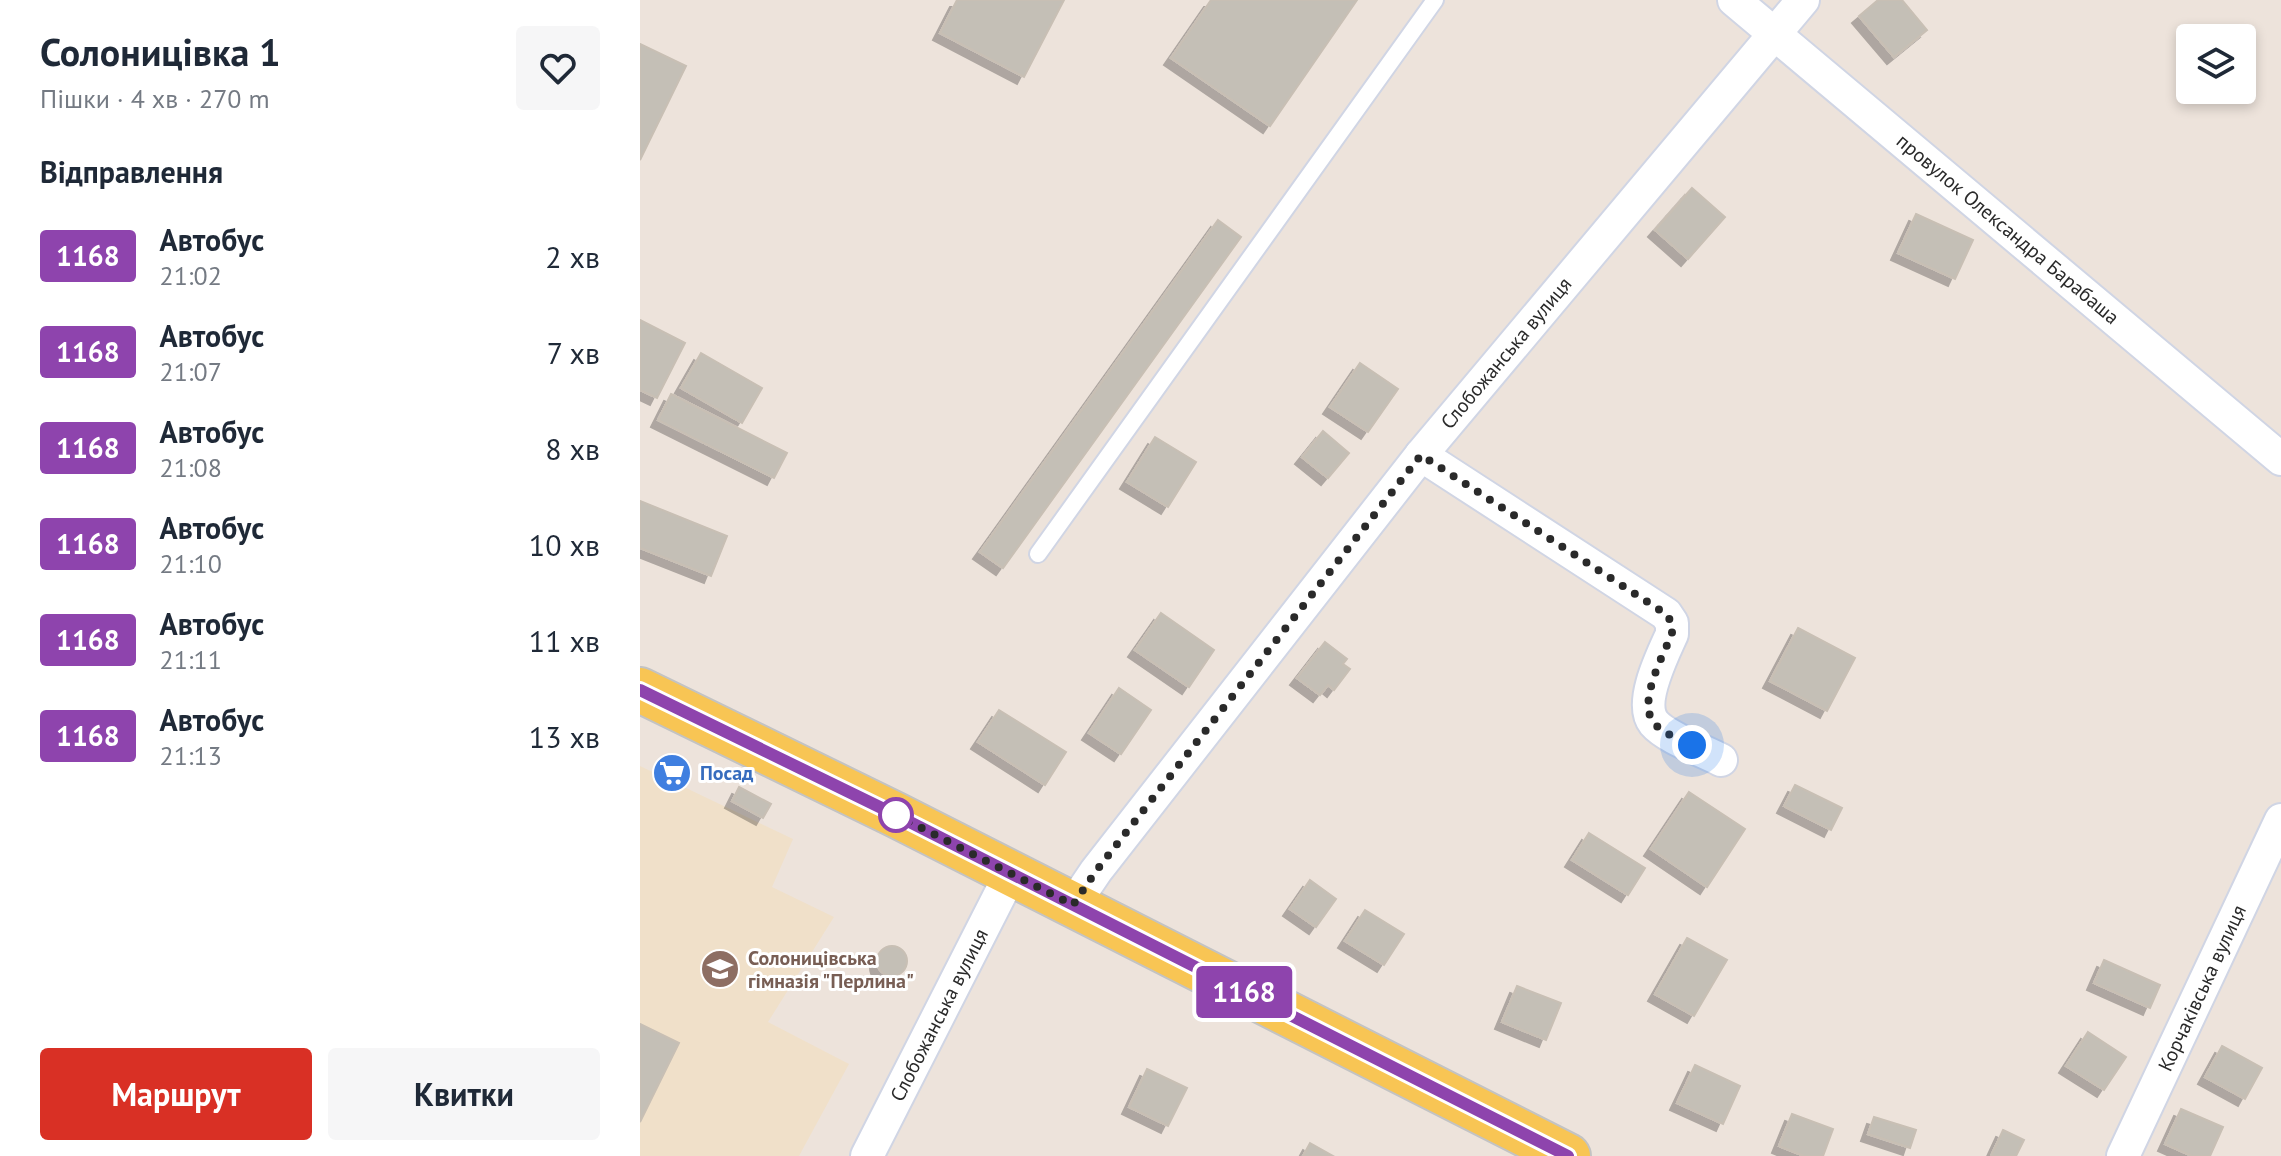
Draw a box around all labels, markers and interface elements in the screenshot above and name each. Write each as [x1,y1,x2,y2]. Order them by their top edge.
map controls [2176,24,2256,104]
button: layers [2176,24,2256,104]
button: heart [516,26,600,110]
text: Солоницівка 1 [40,27,281,76]
text: Пішки · 4 хв · 270 m [40,82,270,115]
street label: провулок Олександра Барабаша [1891,128,2125,330]
text: Відправлення [40,152,223,191]
text: Автобус [160,220,264,259]
text: 1168 [56,237,120,274]
text: 2 хв [545,237,600,276]
text: 21:02 [160,259,222,292]
street label: Слобожанська вулиця [1435,272,1577,434]
text: Автобус [160,316,264,355]
text: 1168 [56,333,120,370]
text: 7 хв [547,333,600,372]
text: 21:07 [160,355,222,388]
text: Автобус [160,412,264,451]
text: 1168 [56,429,120,466]
text: 8 хв [545,429,600,468]
text: 21:08 [160,451,222,484]
text: Автобус [160,508,264,547]
text: 1168 [56,525,120,562]
text: 10 хв [529,525,600,564]
text: 21:10 [160,547,222,580]
text: Автобус [160,604,264,643]
text: 1168 [56,621,120,658]
text: 11 хв [529,621,600,660]
text: 21:11 [160,643,222,676]
text: Автобус [160,700,264,739]
text: 1168 [56,717,120,754]
text: 13 хв [529,717,600,756]
your location [1672,725,1712,765]
text: 21:13 [160,739,222,772]
supermarket icon: Посад [651,752,693,794]
place label: Посад [700,760,754,786]
unlabelled marker [879,798,913,832]
street label: Корчаківська вулиця [2152,901,2252,1075]
street label: Слобожанська вулиця [884,924,994,1106]
place label: Солоницівська гімназія "Перлина" [748,945,914,994]
school or university icon: Солоницівська гімназія "Перлина" [699,948,741,990]
line badge: 1168 [1188,966,1300,1018]
text: 1168 [1212,973,1276,1010]
button: Маршрут [40,1048,312,1140]
button: Квитки [328,1048,600,1140]

